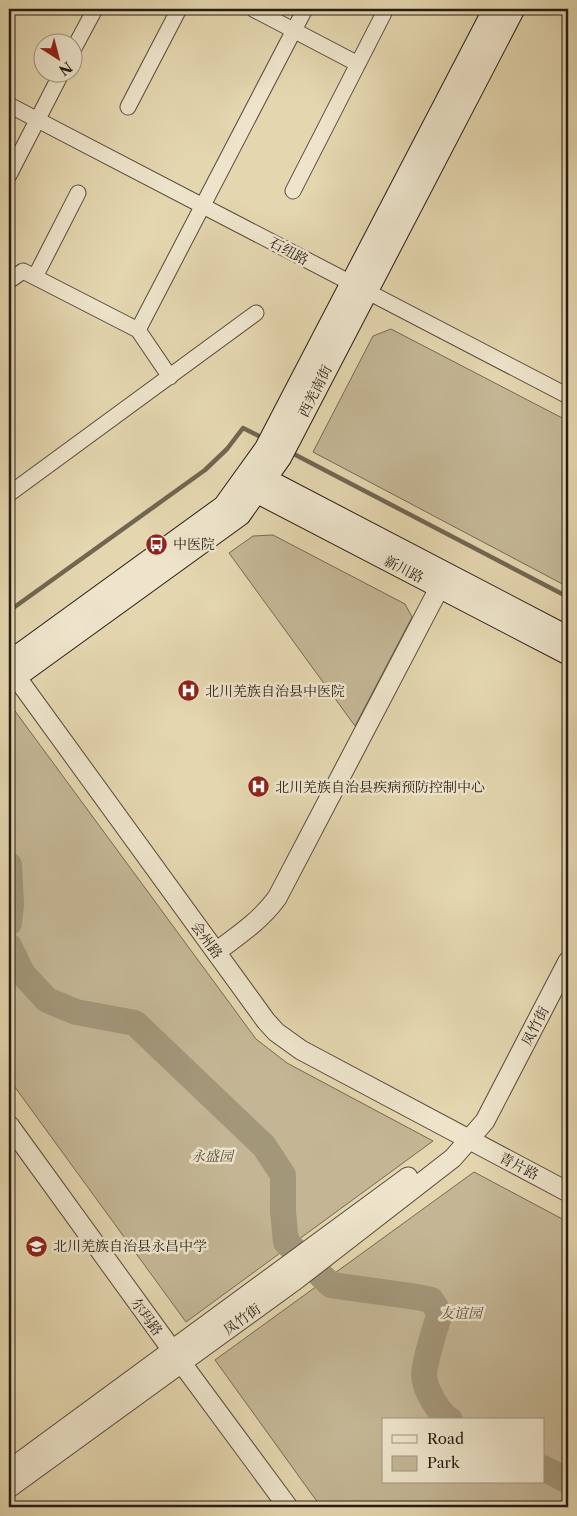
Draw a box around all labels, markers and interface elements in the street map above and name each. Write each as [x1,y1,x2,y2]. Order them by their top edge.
north arrow [32,32,82,82]
text: N [55,58,76,79]
street label: 石纽路 [266,233,312,269]
street label: 西羌南街 [294,362,336,420]
bus stop icon: 中医院 [145,532,169,556]
place label: 中医院 [173,535,215,553]
street label: 新川路 [381,551,427,587]
hospital icon: 北川羌族自治县中医院 [177,679,201,703]
place label: 北川羌族自治县中医院 [205,682,345,700]
hospital icon: 北川羌族自治县疾病预防控制中心 [247,775,271,799]
place label: 北川羌族自治县疾病预防控制中心 [275,778,485,796]
street label: 会州路 [187,918,227,962]
street label: 凤竹街 [517,1003,553,1049]
park label: 永盛园 [191,1147,235,1165]
street label: 青片路 [496,1148,542,1184]
school or university icon: 北川羌族自治县永昌中学 [25,1234,49,1258]
place label: 北川羌族自治县永昌中学 [53,1237,207,1255]
street label: 尔玛路 [127,1295,167,1339]
street label: 凤竹街 [220,1299,264,1339]
park label: 友谊园 [440,1304,484,1322]
legend [382,1418,544,1484]
text: Road [427,1429,464,1448]
text: Park [427,1453,461,1472]

